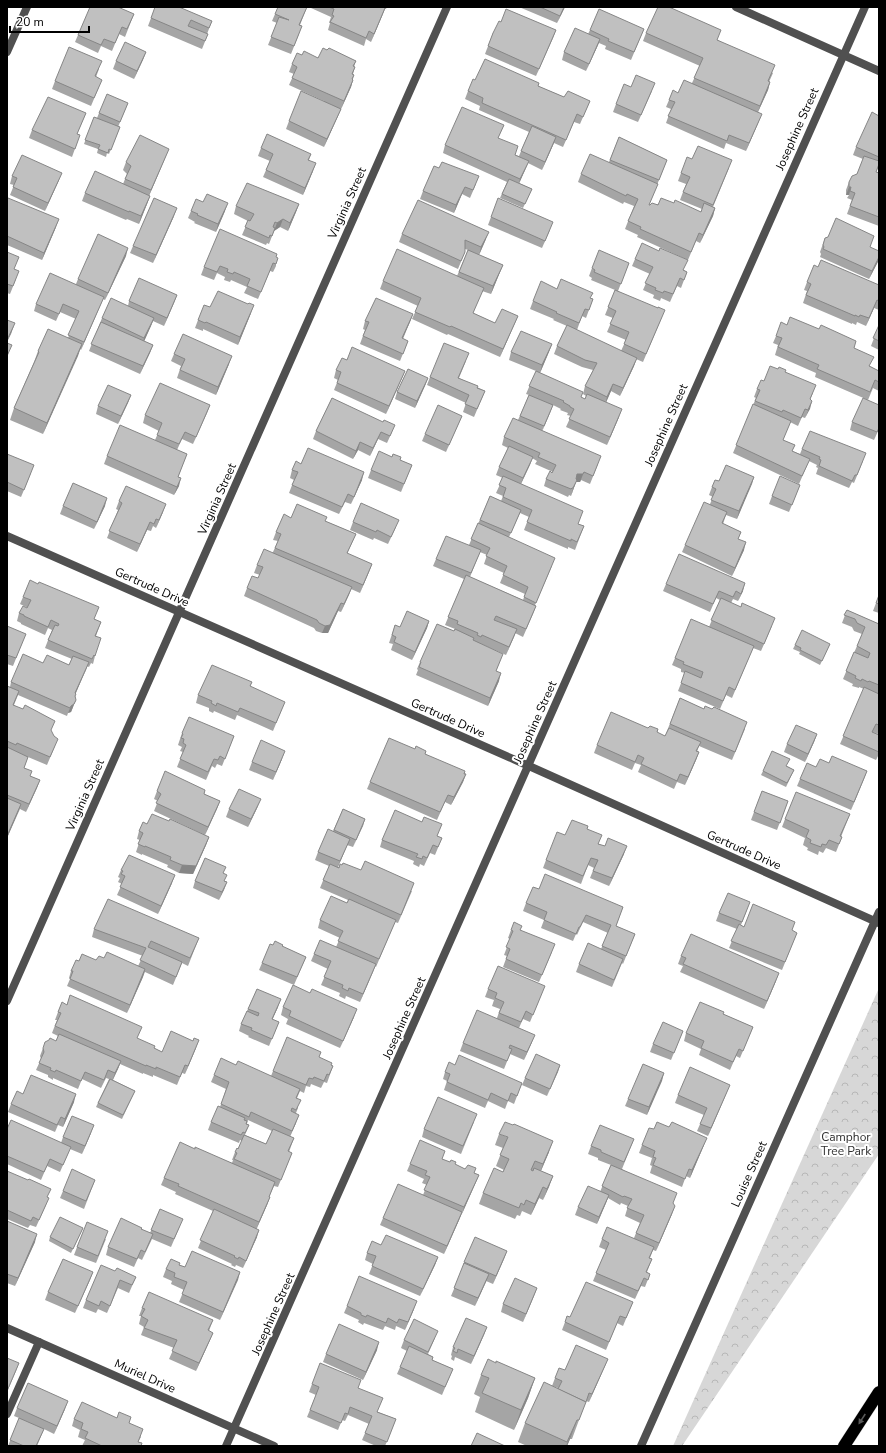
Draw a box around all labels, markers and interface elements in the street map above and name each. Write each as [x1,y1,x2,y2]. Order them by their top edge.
scale bar [10,8,89,34]
text: 20 m [16,14,44,30]
street label: Josephine Street [771,85,823,174]
street label: Virginia Street [324,164,370,242]
street label: Josephine Street [640,381,692,470]
street label: Virginia Street [194,460,240,538]
street label: Gertrude Drive [112,563,192,611]
street label: Josephine Street [509,678,561,767]
street label: Gertrude Drive [408,694,488,742]
street label: Virginia Street [62,756,108,834]
street label: Gertrude Drive [704,826,784,874]
street label: Josephine Street [378,974,430,1063]
park label: Camphor Tree Park [821,1129,872,1159]
street label: Louise Street [727,1138,771,1210]
street label: Josephine Street [247,1270,299,1359]
street label: Muriel Drive [112,1355,178,1397]
one-way arrow [858,1413,865,1425]

